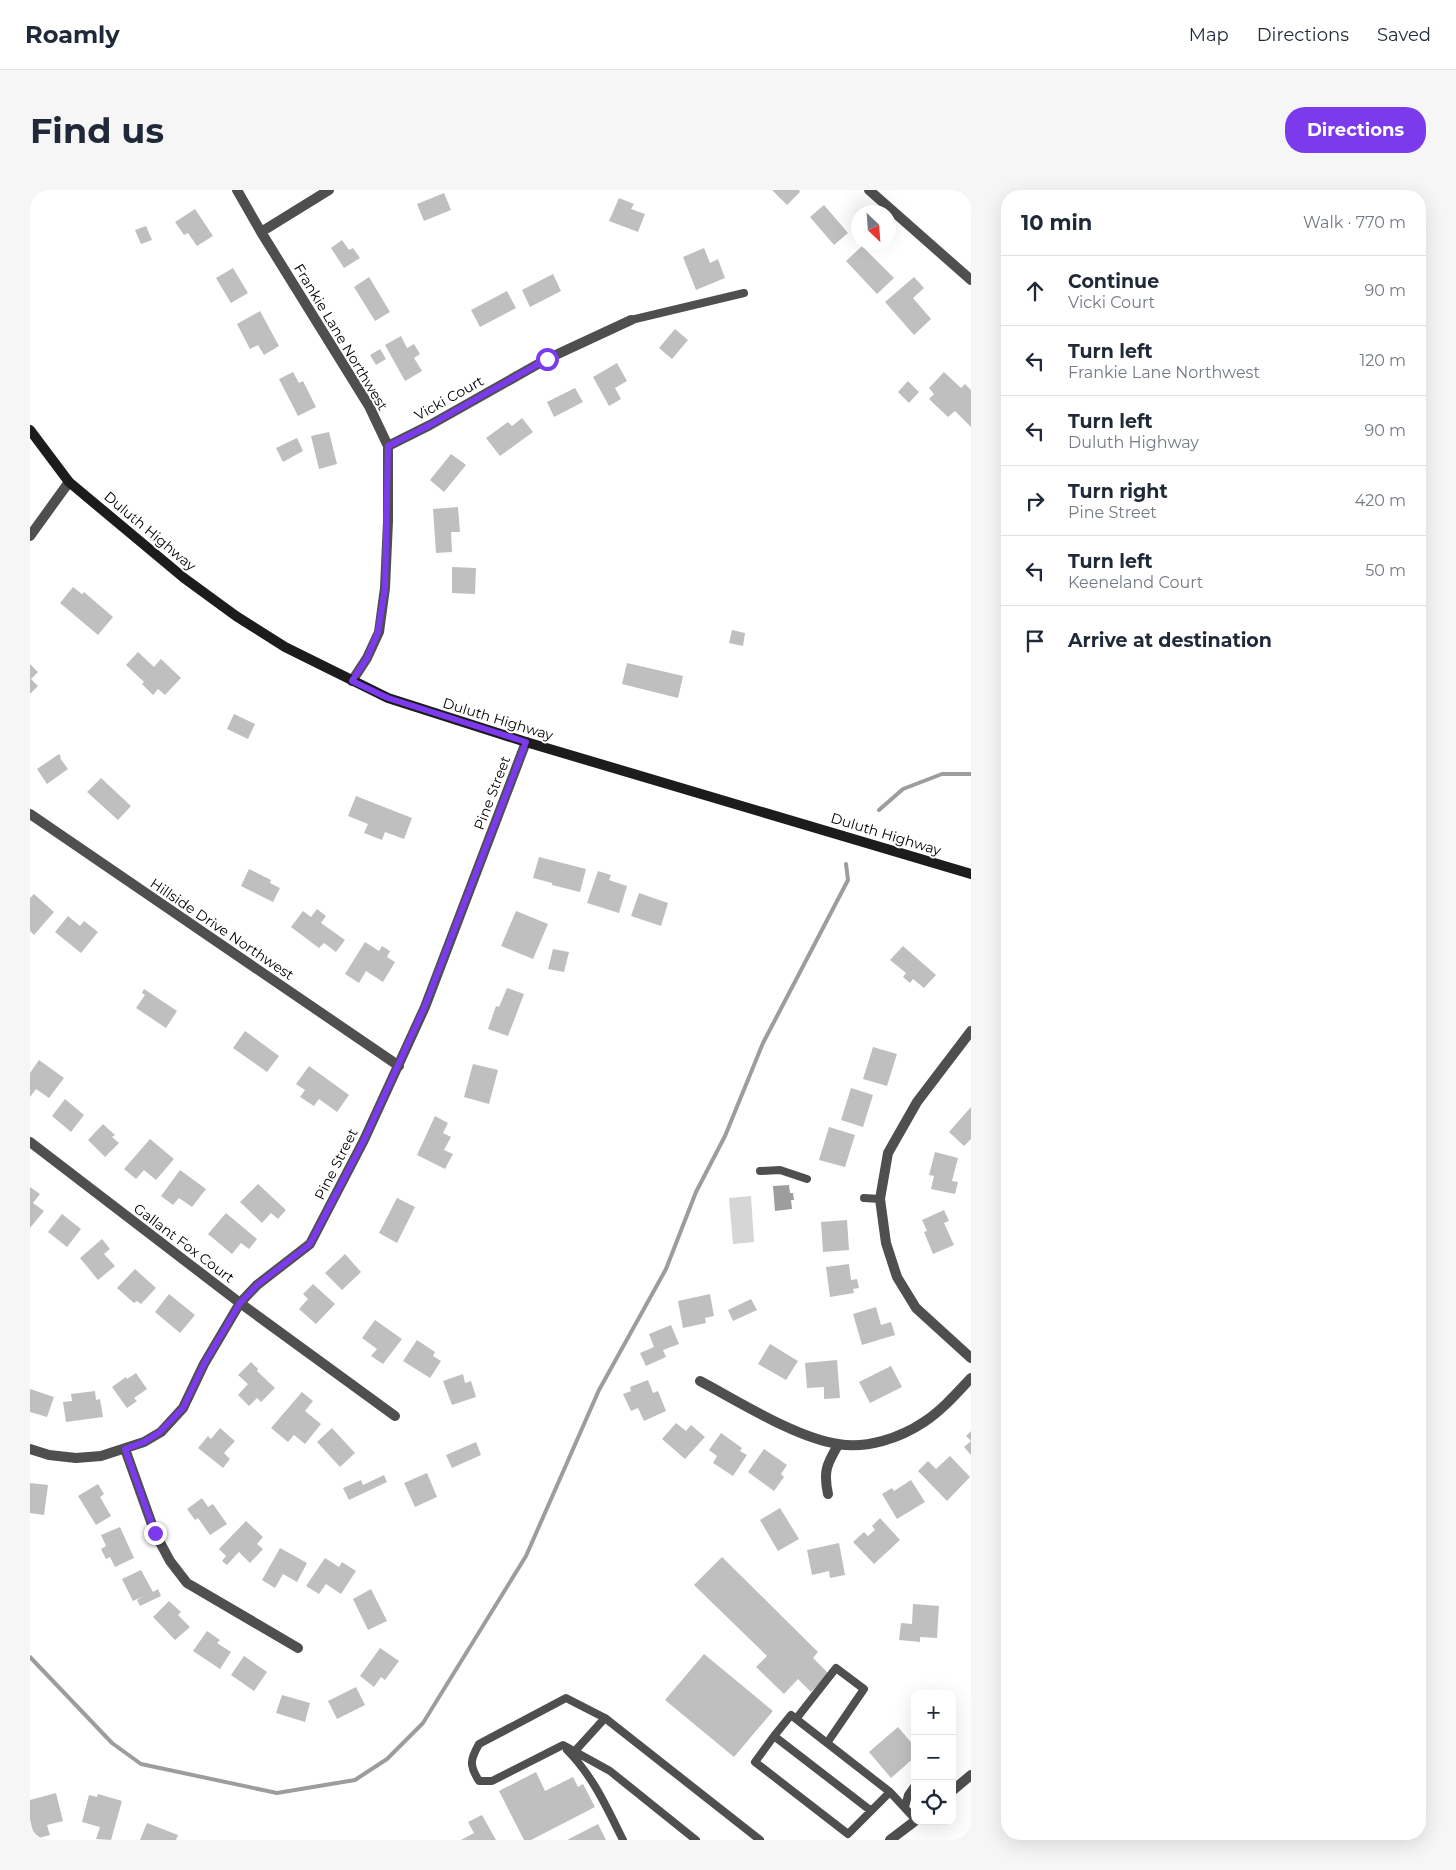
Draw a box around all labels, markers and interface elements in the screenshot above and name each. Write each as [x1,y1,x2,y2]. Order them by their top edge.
text: Roamly [25,20,120,49]
text: Map [1189,24,1229,46]
text: Directions [1257,24,1349,46]
text: Saved [1377,24,1431,46]
button: Directions [1285,107,1426,153]
text: Find us [30,109,164,152]
north arrow [851,205,896,250]
text: 10 min [1021,210,1092,235]
text: Walk · 770 m [1303,213,1406,232]
street label: Frankie Lane Northwest [290,260,392,414]
text: Continue [1068,270,1159,293]
icon: ahead [1021,277,1049,305]
text: 90 m [1364,281,1406,300]
text: Vicki Court [1068,293,1155,312]
text: Turn left [1068,340,1153,363]
icon: left [1021,347,1049,375]
route start [536,348,559,371]
text: 120 m [1359,351,1406,370]
text: Frankie Lane Northwest [1068,363,1260,382]
street label: Vicki Court [411,372,487,424]
text: Turn left [1068,410,1153,433]
icon: left [1021,417,1049,445]
text: 90 m [1364,421,1406,440]
text: Duluth Highway [1068,433,1199,452]
text: Turn right [1068,480,1168,503]
street label: Duluth Highway [100,487,200,575]
icon: right [1021,487,1049,515]
text: 420 m [1355,491,1406,510]
text: Pine Street [1068,503,1157,522]
text: Turn left [1068,550,1153,573]
icon: left [1021,557,1049,585]
text: 50 m [1365,561,1406,580]
text: Keeneland Court [1068,573,1203,592]
icon: arrive [1021,627,1049,655]
text: Arrive at destination [1068,629,1272,652]
street label: Duluth Highway [441,694,556,744]
street label: Pine Street [470,753,514,833]
street label: Duluth Highway [829,809,944,859]
street label: Hillside Drive Northwest [147,874,297,984]
street label: Pine Street [310,1125,362,1203]
street label: Gallant Fox Court [130,1199,238,1287]
route end [144,1522,167,1545]
map controls [911,1690,956,1825]
button: + [911,1690,956,1735]
button: − [911,1735,956,1780]
button: locate [911,1780,956,1825]

